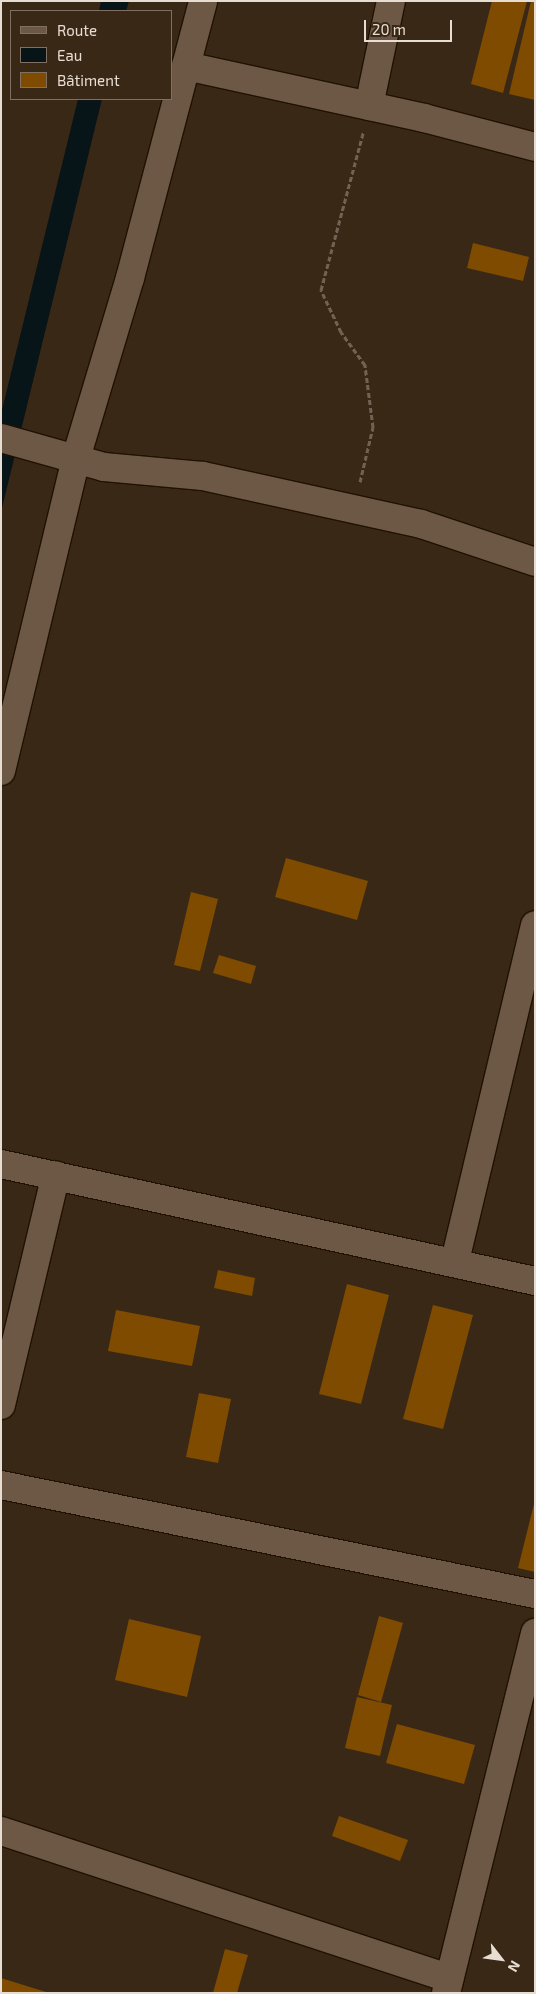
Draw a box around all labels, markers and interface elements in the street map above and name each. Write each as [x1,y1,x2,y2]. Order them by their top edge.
legend [10,10,172,100]
scale bar [366,10,454,42]
text: 20 m [372,20,406,38]
text: Route [57,21,97,39]
text: Eau [57,46,82,64]
text: Bâtiment [57,71,120,89]
north arrow [476,1934,526,1984]
text: N [505,1958,524,1975]

